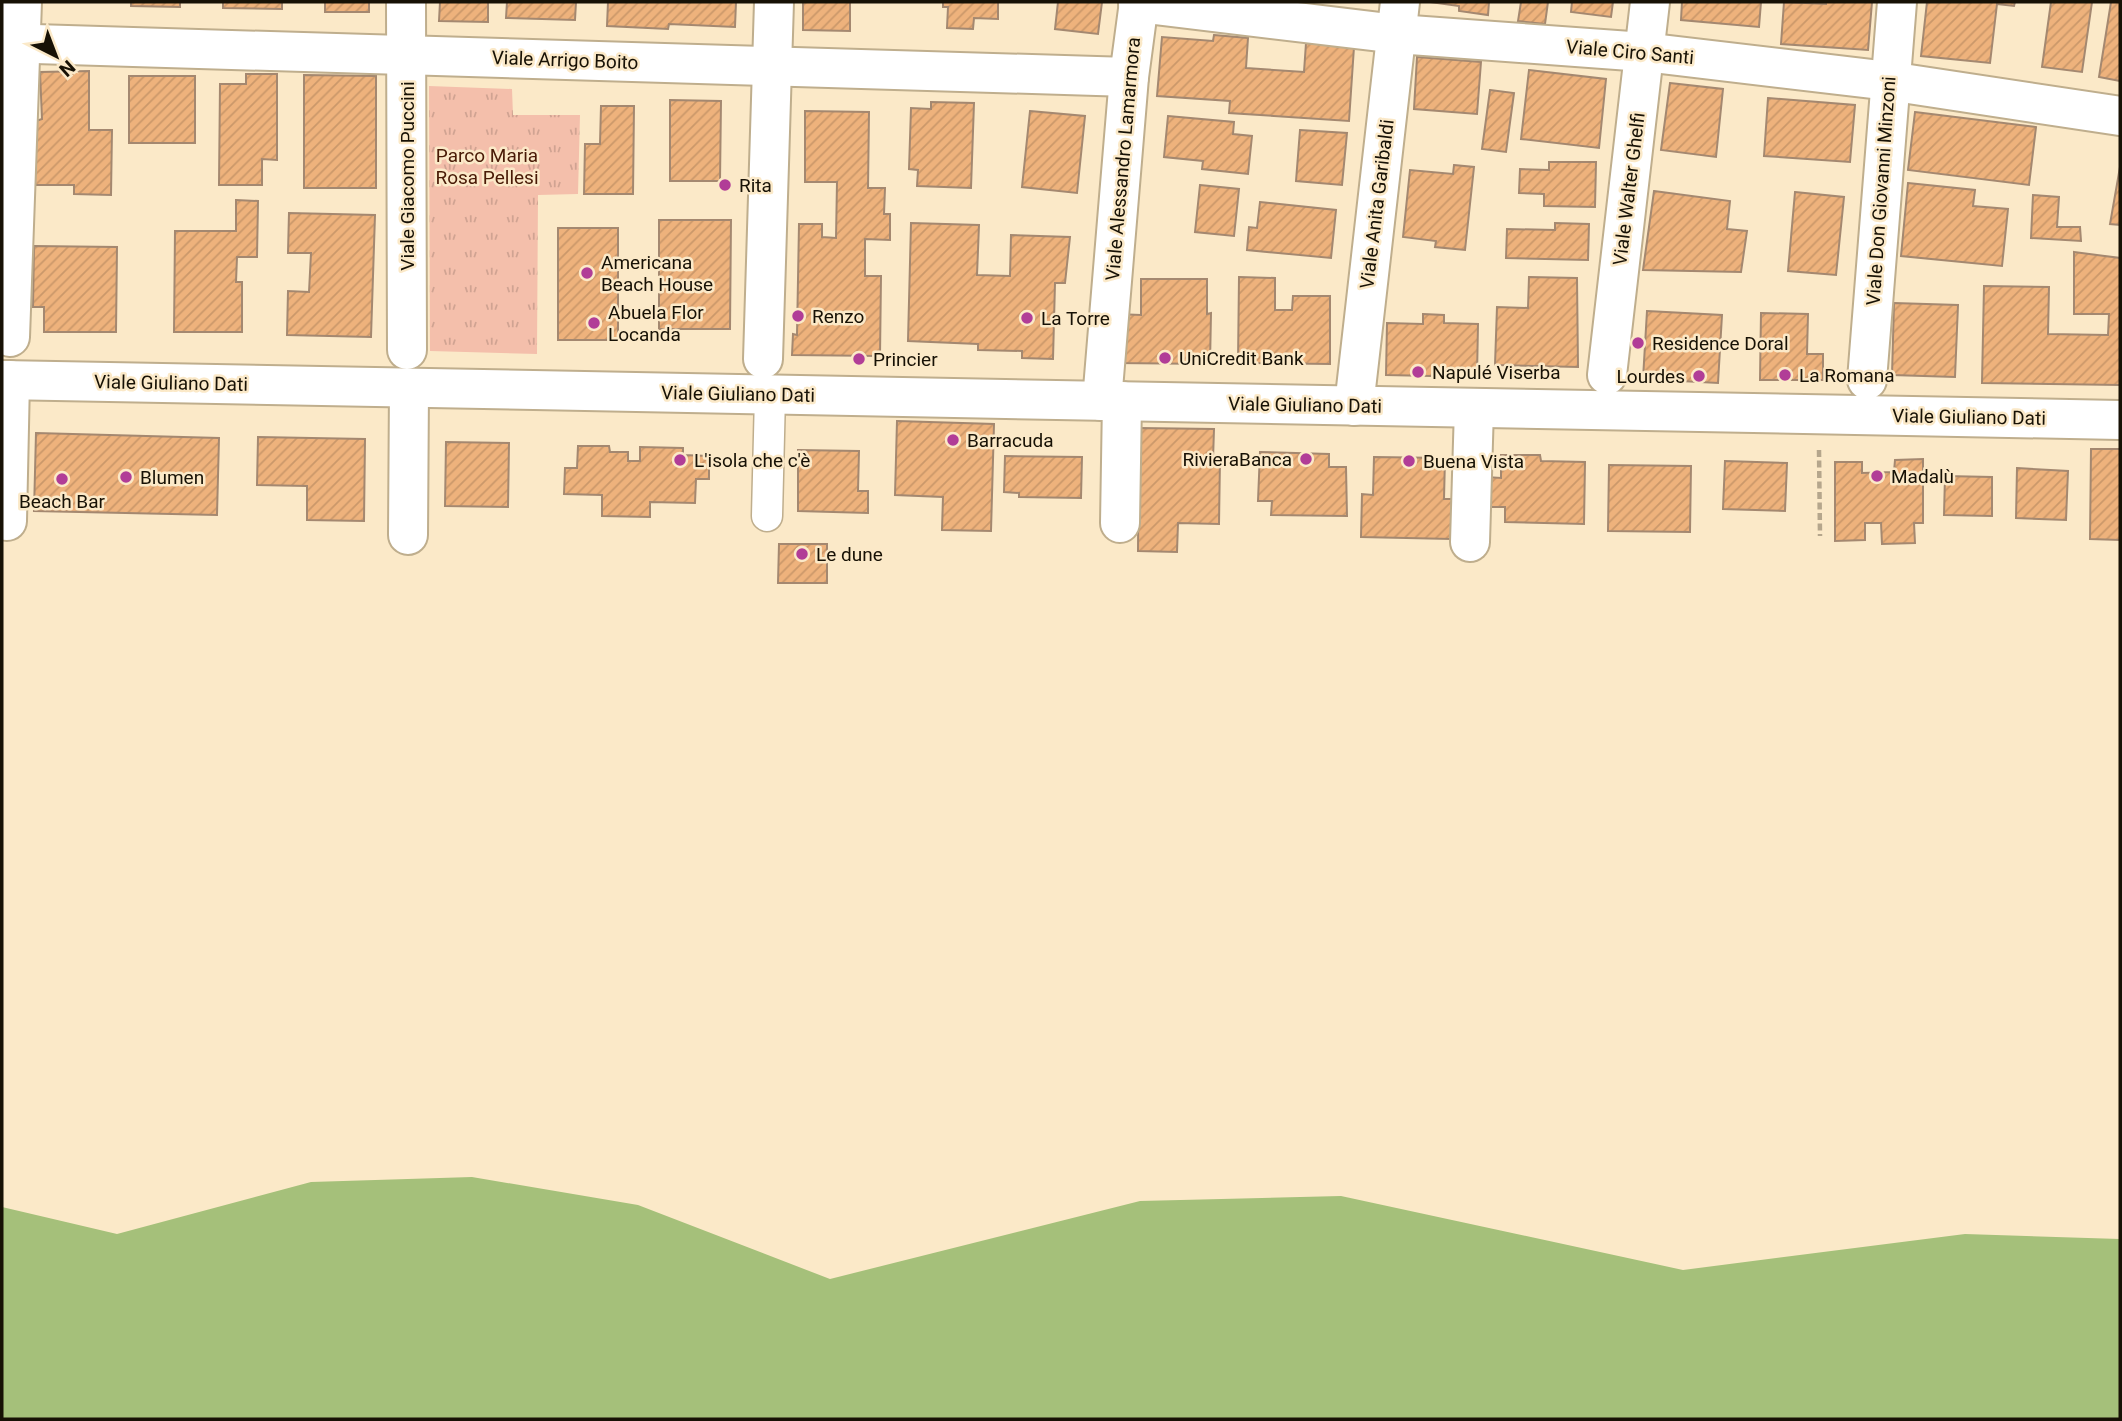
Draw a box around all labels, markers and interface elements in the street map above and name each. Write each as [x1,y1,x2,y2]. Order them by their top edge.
north arrow [21,21,91,91]
street label: Viale Ciro Santi [1565,35,1695,69]
street label: Viale Alessandro Lamarmora [1101,36,1145,282]
street label: Viale Arrigo Boito [491,46,639,74]
text: N [54,55,80,81]
street label: Viale Don Giovanni Minzoni [1862,76,1900,306]
street label: Viale Giacomo Puccini [396,81,419,271]
street label: Viale Walter Ghelfi [1608,111,1650,267]
street label: Viale Anita Garibaldi [1355,118,1399,290]
park label: Parco Maria Rosa Pellesi [435,144,539,189]
place label: Rita [739,174,772,197]
marker: Rita [717,177,733,193]
place label: Americana Beach House [601,251,713,296]
marker: Americana Beach House [579,265,595,281]
place label: Abuela Flor Locanda [608,301,704,346]
place label: Renzo [812,305,864,328]
place label: La Torre [1041,307,1110,330]
marker: Renzo [790,308,806,324]
marker: La Torre [1019,310,1035,326]
marker: Abuela Flor Locanda [586,315,602,331]
place label: Residence Doral [1652,332,1789,355]
marker: Residence Doral [1630,335,1646,351]
place label: UniCredit Bank [1179,347,1304,370]
place label: Princier [873,348,938,371]
marker: UniCredit Bank [1157,350,1173,366]
marker: Princier [851,351,867,367]
place label: Napulé Viserba [1432,361,1560,384]
marker: Napulé Viserba [1410,364,1426,380]
place label: La Romana [1799,364,1895,387]
place label: Lourdes [1617,365,1685,388]
marker: La Romana [1777,367,1793,383]
marker: Lourdes [1691,368,1707,384]
street label: Viale Giuliano Dati [94,370,248,396]
street label: Viale Giuliano Dati [661,381,815,407]
street label: Viale Giuliano Dati [1228,392,1382,418]
street label: Viale Giuliano Dati [1892,404,2046,430]
place label: Barracuda [967,429,1053,452]
marker: Barracuda [945,432,961,448]
place label: RivieraBanca [1182,448,1292,471]
place label: L'isola che c'è [694,449,810,472]
place label: Buena Vista [1423,450,1524,473]
marker: RivieraBanca [1298,451,1314,467]
marker: L'isola che c'è [672,452,688,468]
marker: Buena Vista [1401,453,1417,469]
place label: Madalù [1891,465,1954,488]
place label: Blumen [140,466,204,489]
marker: Madalù [1869,468,1885,484]
marker: Blumen [118,469,134,485]
marker: Beach Bar [54,471,70,487]
place label: Beach Bar [19,490,106,513]
place label: Le dune [816,543,883,566]
marker: Le dune [794,546,810,562]

